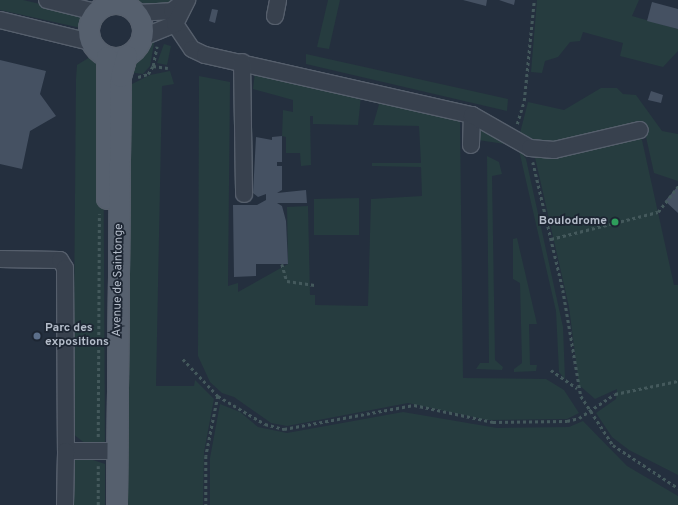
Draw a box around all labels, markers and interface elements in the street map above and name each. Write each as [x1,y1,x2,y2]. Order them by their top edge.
place label: Boulodrome [539,215,607,229]
marker: Boulodrome [610,217,620,227]
street label: Avenue de Saintonge [111,223,127,337]
place label: Parc des expositions [45,322,109,350]
marker: Parc des expositions [32,331,42,341]

